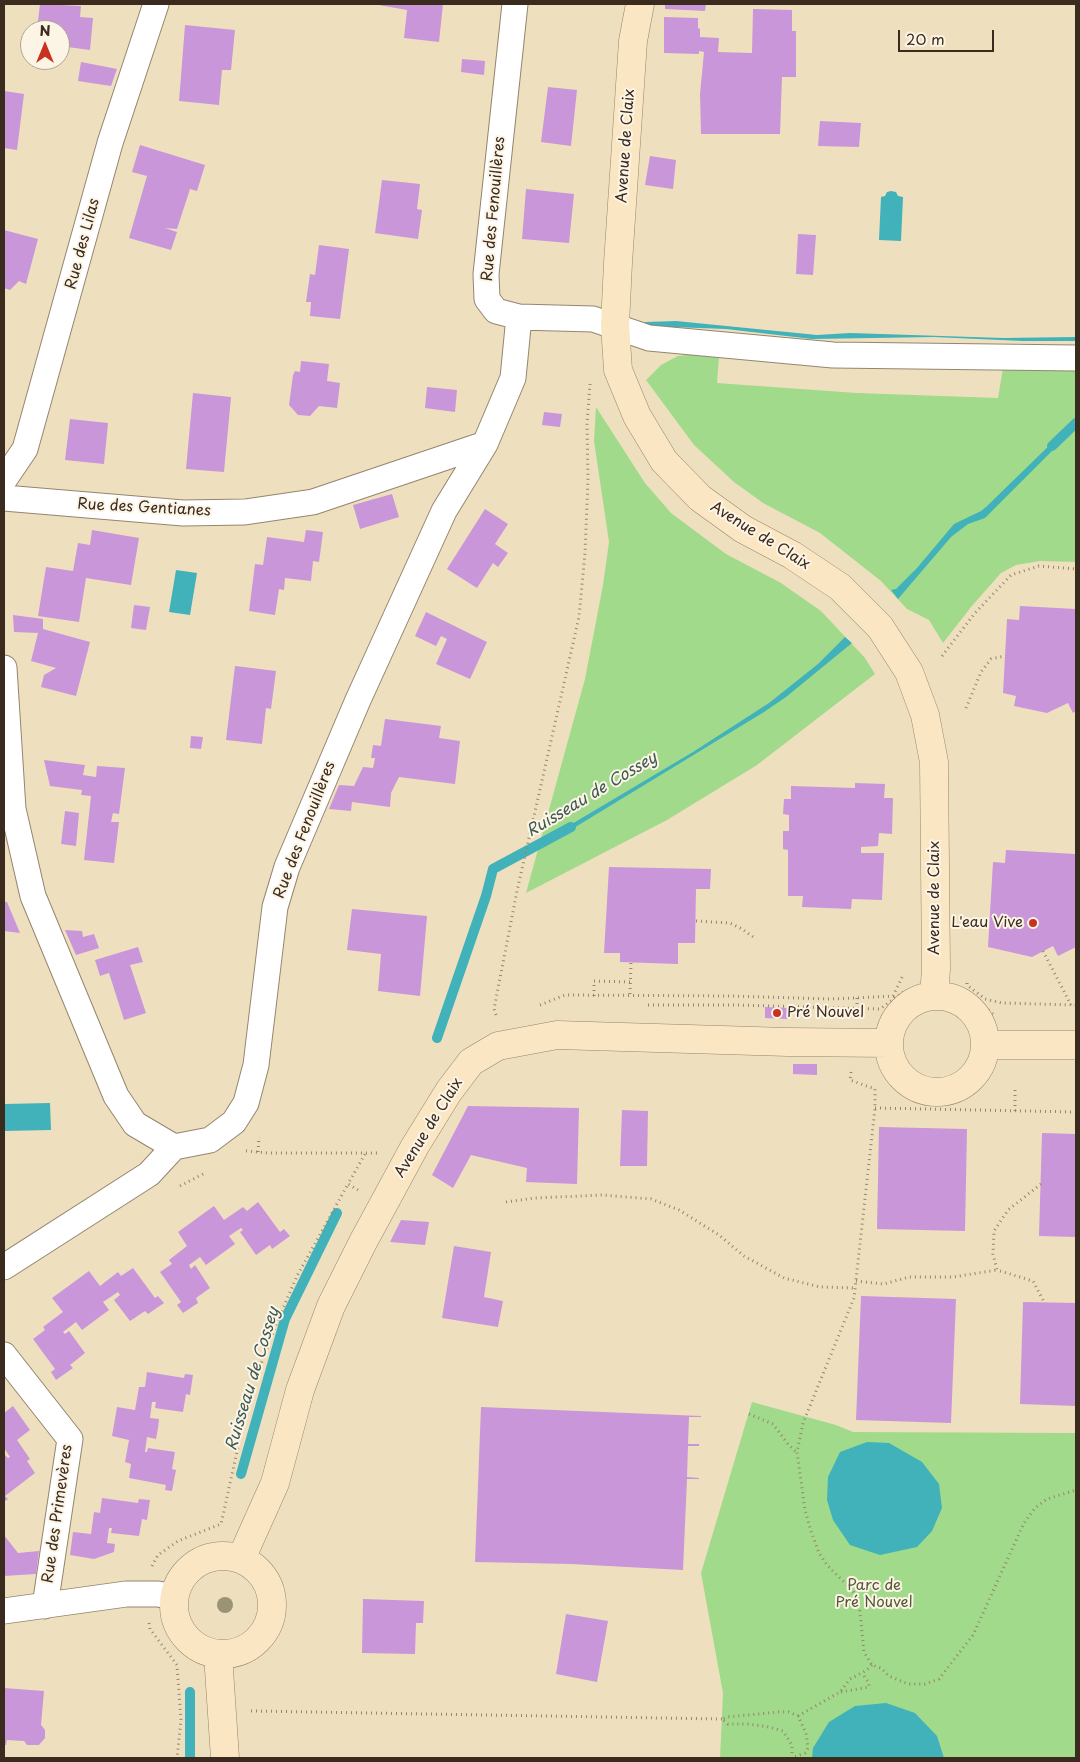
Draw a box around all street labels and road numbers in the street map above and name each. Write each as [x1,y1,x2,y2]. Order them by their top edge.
street label: Avenue de Claix [613,88,639,204]
street label: Rue des Fenouillères [479,136,509,282]
street label: Rue des Lilas [62,197,104,291]
street label: Rue des Gentianes [77,496,211,520]
street label: Avenue de Claix [707,498,813,574]
street label: Rue des Fenouillères [271,759,339,901]
street label: Avenue de Claix [926,841,944,955]
street label: Avenue de Claix [391,1075,467,1181]
street label: Rue des Primevères [39,1443,77,1585]

